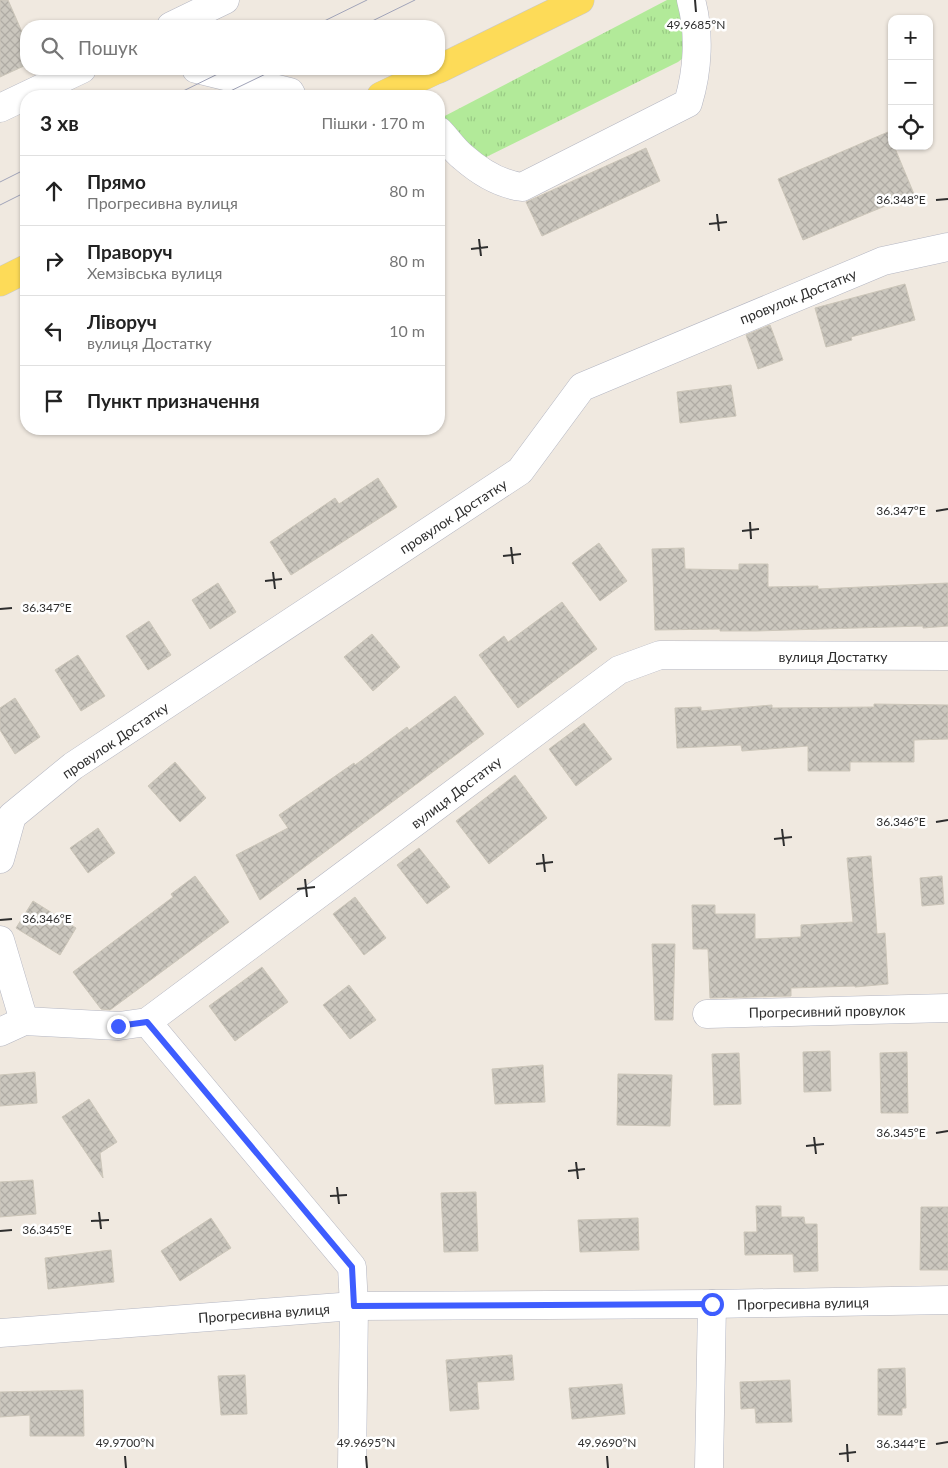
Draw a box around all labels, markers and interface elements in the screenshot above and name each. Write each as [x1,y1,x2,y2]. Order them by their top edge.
map controls [888,15,933,150]
button: + [888,15,933,60]
text: 49.9685°N [667,17,725,32]
search box [20,20,445,75]
icon: search [38,34,66,62]
text: Пошук [78,36,138,59]
button: − [888,60,933,105]
button: locate [888,105,933,150]
text: 3 хв [40,110,79,135]
text: Пішки · 170 m [321,113,425,132]
text: Прямо [87,170,146,193]
icon: ahead [40,177,68,205]
text: 80 m [389,181,425,200]
text: 36.348°E [876,192,926,207]
text: Прогресивна вулиця [87,193,238,212]
text: Праворуч [87,240,172,263]
icon: right [40,247,68,275]
text: 80 m [389,251,425,270]
text: Хемзівська вулиця [87,263,222,282]
street label: провулок Достатку [737,265,860,327]
text: Ліворуч [87,310,157,333]
icon: left [40,317,68,345]
text: 10 m [389,321,425,340]
text: вулиця Достатку [87,333,212,352]
icon: arrive [40,387,68,415]
text: Пункт призначення [87,389,260,412]
street label: провулок Достатку [396,475,510,557]
text: 36.347°E [876,503,926,518]
text: 36.347°E [22,600,72,615]
street label: вулиця Достатку [778,648,888,665]
street label: провулок Достатку [59,698,172,782]
street label: вулиця Достатку [407,752,505,832]
text: 36.346°E [876,814,926,829]
text: 36.346°E [22,911,72,926]
street label: Прогресивний провулок [749,1001,906,1021]
route end [107,1015,130,1038]
text: 36.345°E [876,1125,926,1140]
text: 36.345°E [22,1222,72,1237]
route start [701,1293,724,1316]
street label: Прогресивна вулиця [737,1293,869,1313]
street label: Прогресивна вулиця [198,1300,330,1326]
text: 49.9700°N [96,1435,154,1450]
text: 49.9695°N [337,1435,395,1450]
text: 49.9690°N [578,1435,636,1450]
text: 36.344°E [876,1436,926,1451]

